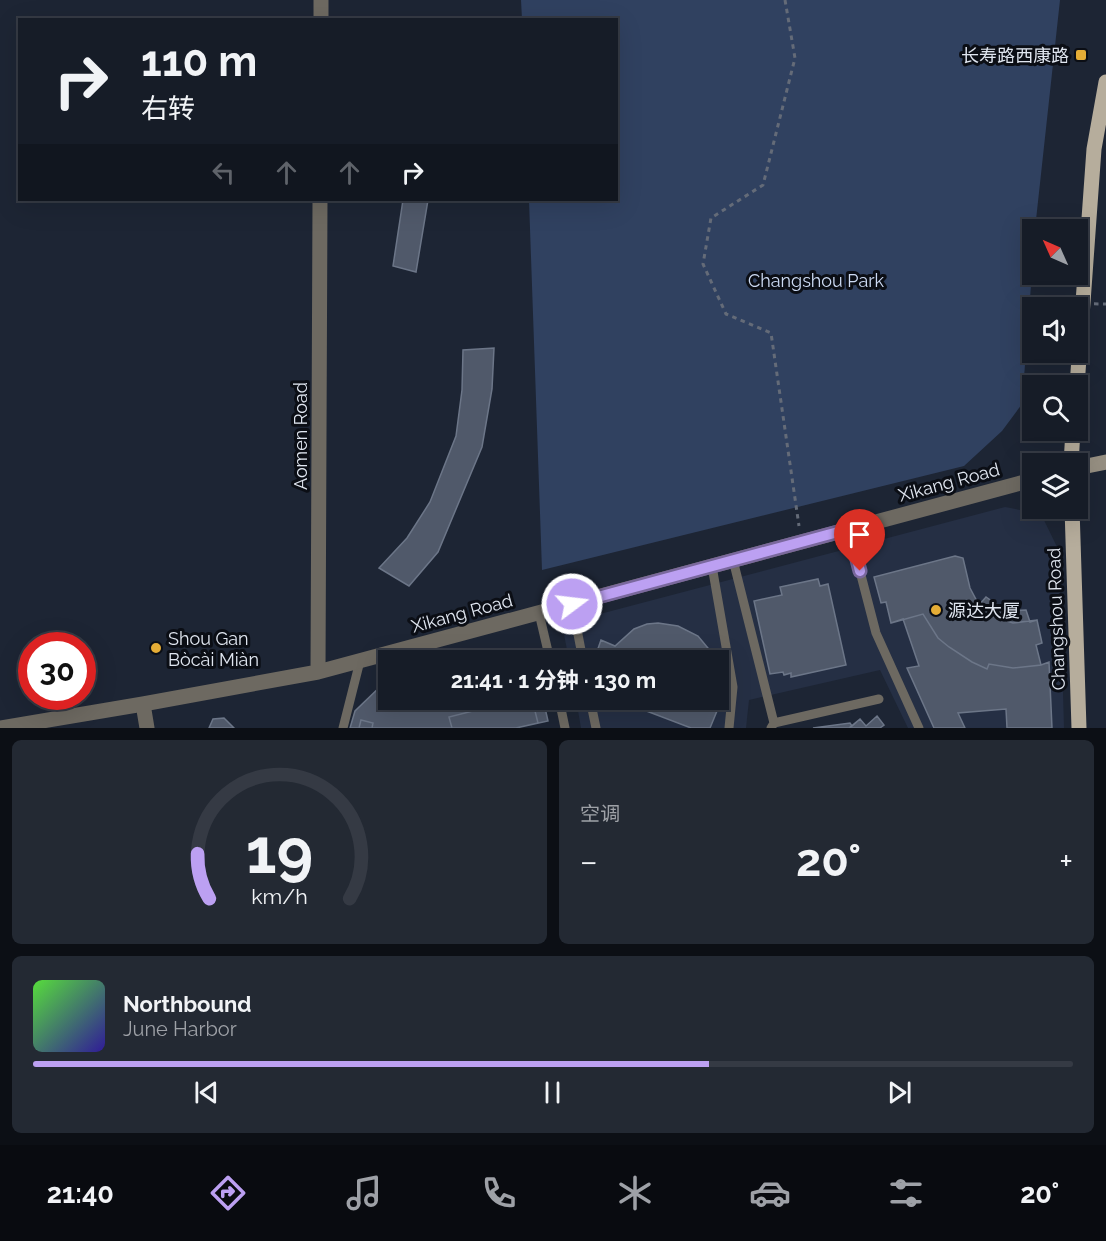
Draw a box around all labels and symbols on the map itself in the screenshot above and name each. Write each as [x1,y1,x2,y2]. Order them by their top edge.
place label: 长寿路西康路 [961,45,1069,66]
marker: 长寿路西康路 [1074,48,1088,62]
north arrow [1022,219,1088,285]
park label: Changshou Park [748,270,885,291]
street label: Aomen Road [290,382,311,490]
street label: Xikang Road [896,458,1002,506]
pin [834,509,885,571]
street label: Changshou Road [1043,547,1069,691]
position arrow [540,572,604,636]
street label: Xikang Road [409,589,515,637]
place label: 源达大厦 [948,600,1020,621]
marker: 源达大厦 [929,603,943,617]
place label: Shou Gan Bòcài Miàn [168,628,259,670]
speed limit sign: 30 [18,632,96,710]
marker: Shou Gan Bòcài Miàn [149,641,163,655]

